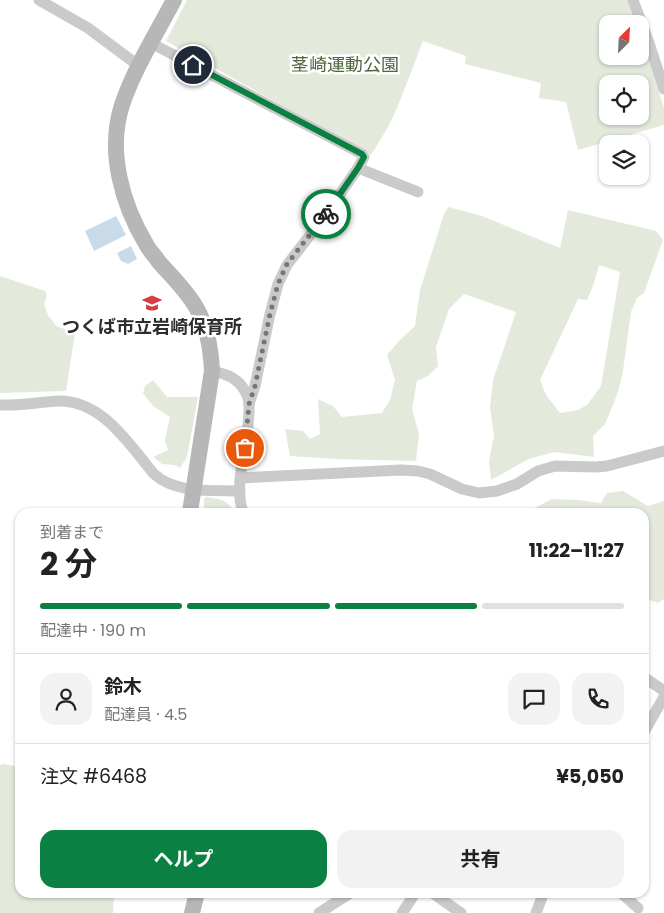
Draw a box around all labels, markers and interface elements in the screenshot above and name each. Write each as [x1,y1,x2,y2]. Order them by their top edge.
north arrow [599,15,649,65]
map controls [599,15,649,185]
pin [172,44,214,86]
icon: home [179,51,207,79]
park label: 茎崎運動公園 [291,52,399,77]
button: locate [599,75,649,125]
button: layers [599,135,649,185]
courier [301,189,351,239]
icon: bike [312,200,340,228]
school or university icon: つくば市立岩崎保育所 [141,292,163,314]
place label: つくば市立岩崎保育所 [62,314,242,339]
pin [224,427,266,469]
icon: bag [231,434,259,462]
text: 到着まで [40,521,104,544]
text: 11:22–11:27 [529,537,624,564]
text: 2 分 [40,541,97,586]
text: 配達中 · 190 m [40,619,146,642]
button: person [40,673,92,725]
text: 鈴木 [104,673,142,700]
button: chat [508,673,560,725]
button: phone [572,673,624,725]
text: 配達員 · 4.5 [104,703,187,726]
text: 注文 #6468 [40,763,147,790]
text: ¥5,050 [556,763,624,790]
button: ヘルプ [40,830,327,888]
button: 共有 [337,830,624,888]

